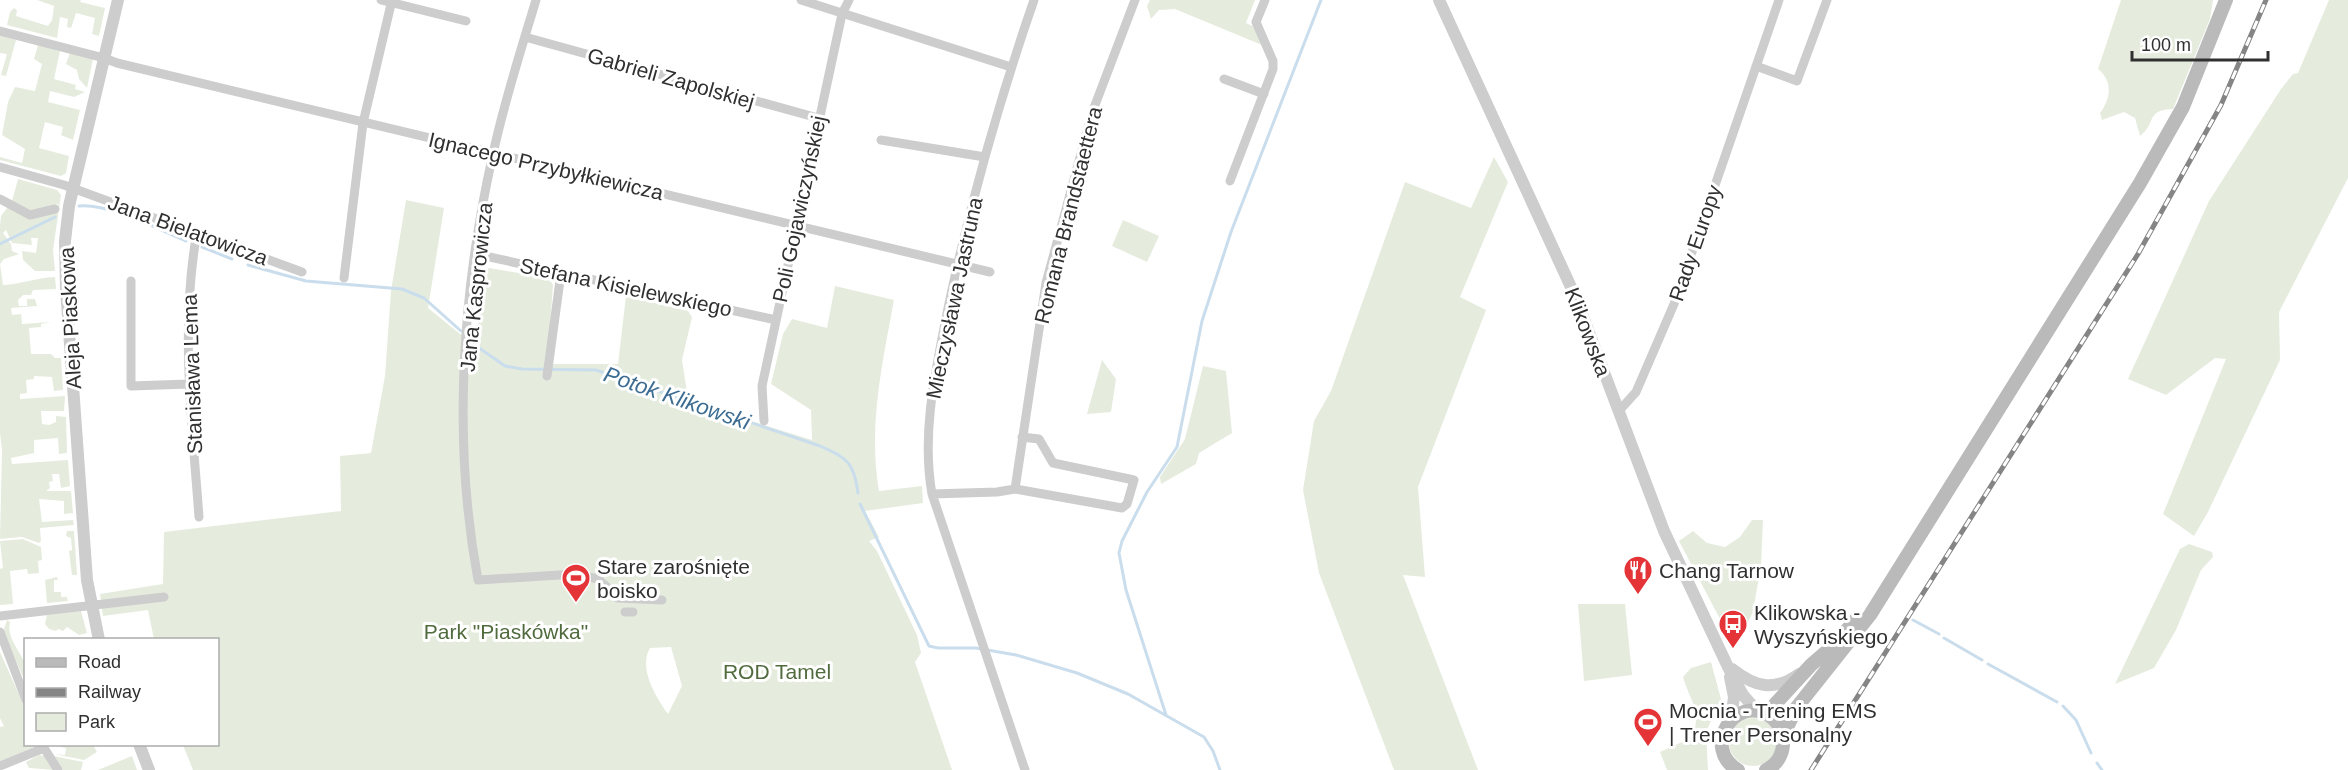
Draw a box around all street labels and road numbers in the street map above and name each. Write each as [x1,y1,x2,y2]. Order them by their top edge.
street label: Gabrieli Zapolskiej [585,43,757,113]
street label: Romana Brandstaettera [1030,104,1106,326]
street label: Poli Gojawiczyńskiej [768,114,830,304]
street label: Ignacego Przybyłkiewicza [426,128,666,204]
street label: Rady Europy [1664,181,1726,304]
street label: Jana Bielatowicza [105,190,271,270]
street label: Mieczysława Jastruna [921,195,987,401]
street label: Jana Kasprowicza [456,201,496,373]
street label: Aleja Piaskowa [55,246,85,390]
street label: Stefana Kisielewskiego [518,253,734,321]
street label: Klikowska [1561,284,1616,380]
street label: Stanisława Lema [178,293,206,454]

